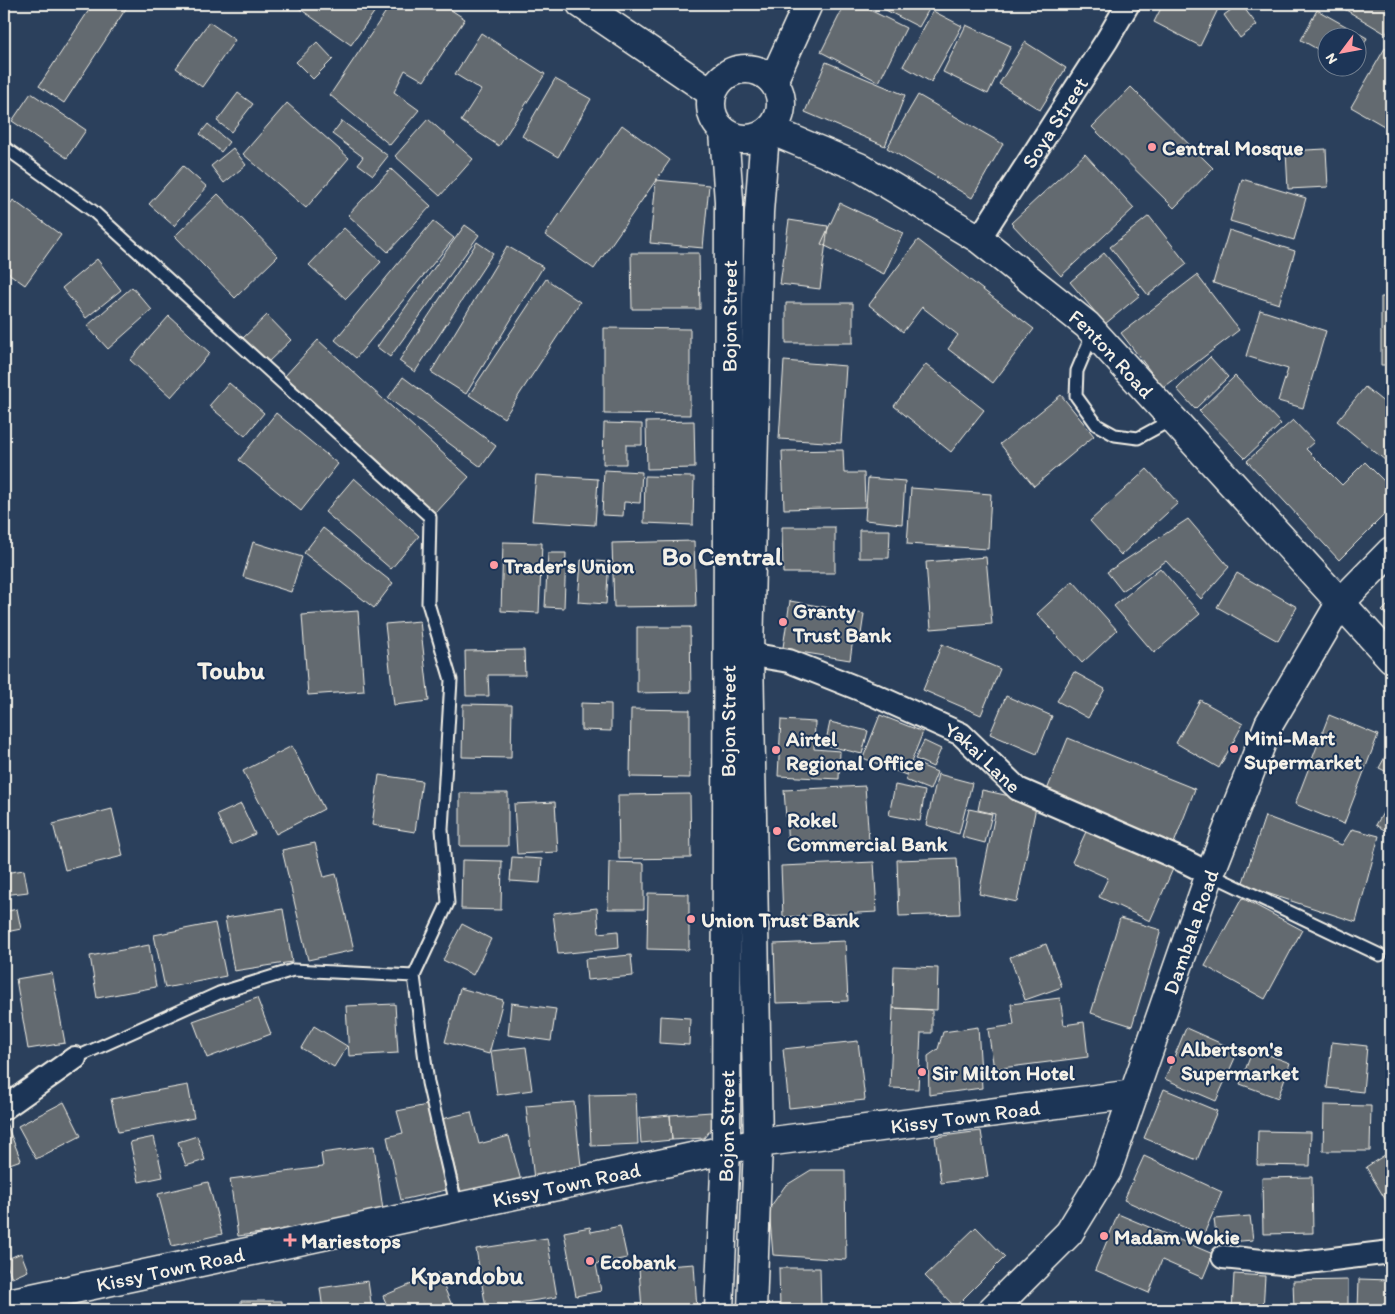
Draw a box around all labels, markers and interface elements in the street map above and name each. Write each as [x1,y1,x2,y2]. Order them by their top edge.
north arrow [1318,28,1368,78]
text: N [1322,50,1341,67]
street label: Soya Street [1016,72,1093,172]
place label: Central Mosque [1162,135,1303,161]
marker: Central Mosque [1146,141,1158,153]
street label: Bojon Street [716,260,741,372]
street label: Fenton Road [1064,303,1160,403]
district label: Bo Central [662,540,783,572]
place label: Trader's Union [503,553,634,578]
marker: Trader's Union [488,559,500,571]
place label: Granty Trust Bank [792,598,892,647]
marker: Granty Trust Bank [777,616,789,628]
district label: Toubu [196,654,265,686]
street label: Bojon Street [715,665,740,777]
street label: Yakai Lane [941,716,1027,798]
place label: Mini-Mart Supermarket [1244,725,1362,775]
place label: Airtel Regional Office [785,726,924,776]
marker: Mini-Mart Supermarket [1228,743,1240,755]
marker: Airtel Regional Office [770,744,782,756]
place label: Rokel Commercial Bank [787,807,949,856]
marker: Rokel Commercial Bank [771,825,783,837]
street label: Dambala Road [1157,865,1223,997]
place label: Union Trust Bank [701,907,861,932]
marker: Union Trust Bank [685,913,697,925]
place label: Albertson's Supermarket [1180,1036,1299,1086]
marker: Albertson's Supermarket [1165,1054,1177,1066]
place label: Sir Milton Hotel [932,1060,1076,1085]
marker: Sir Milton Hotel [916,1066,928,1078]
street label: Bojon Street [712,1070,739,1183]
street label: Kissy Town Road [889,1094,1042,1138]
street label: Kissy Town Road [490,1156,643,1212]
place label: Madam Wokie [1114,1224,1240,1249]
place label: Mariestops [301,1228,401,1254]
marker: Madam Wokie [1098,1230,1110,1242]
marker: Mariestops [283,1233,297,1247]
street label: Kissy Town Road [94,1240,247,1296]
place label: Ecobank [600,1249,677,1274]
marker: Ecobank [584,1255,596,1267]
district label: Kpandobu [411,1259,524,1291]

